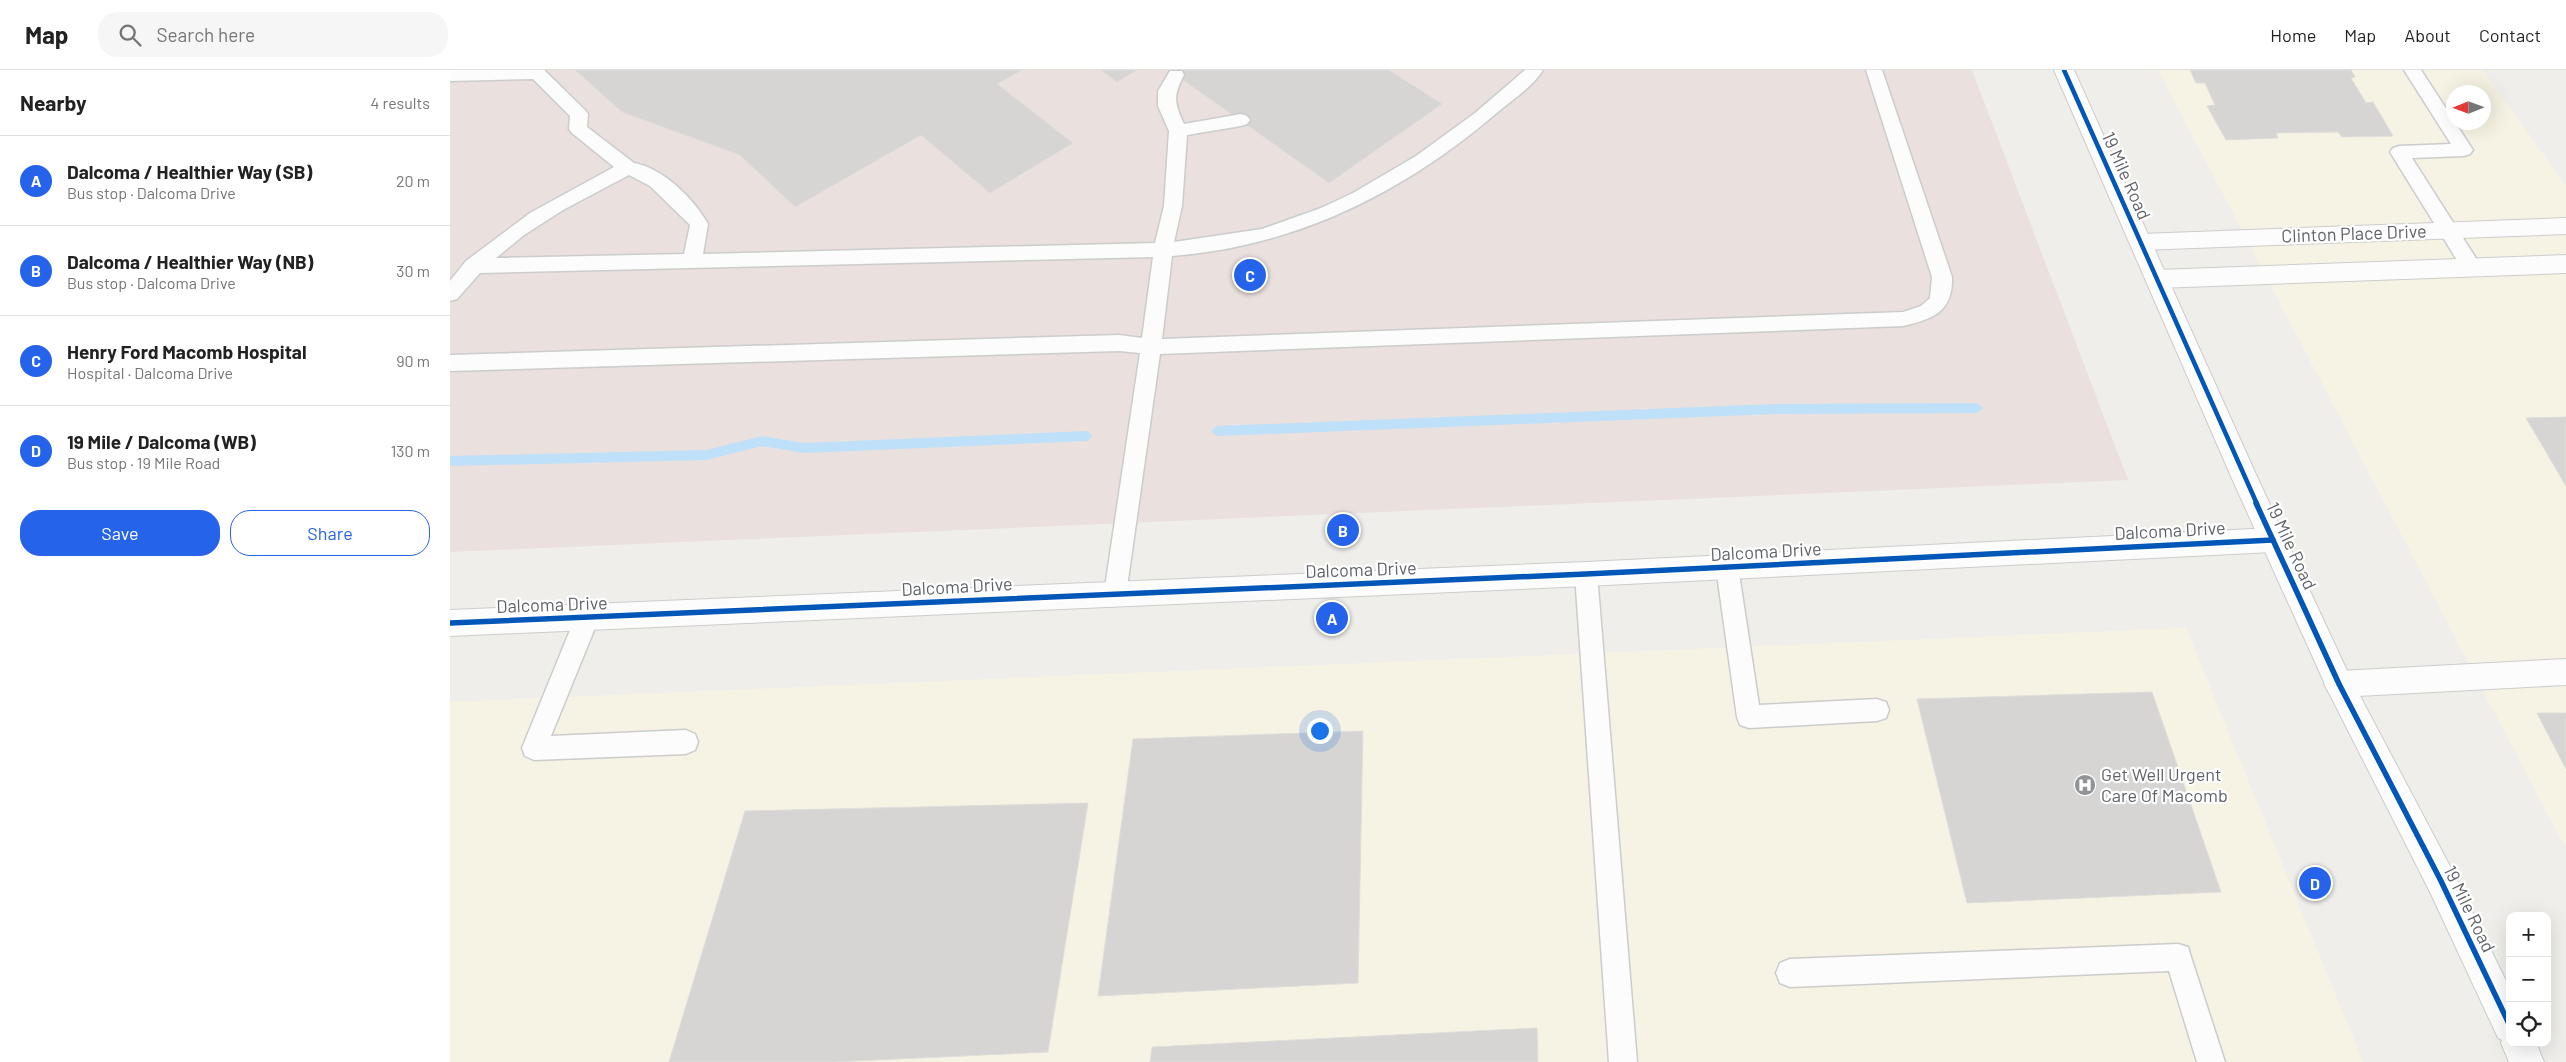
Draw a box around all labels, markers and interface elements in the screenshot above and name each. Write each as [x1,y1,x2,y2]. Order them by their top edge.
search box [98,12,448,57]
text: Map [25,20,68,49]
icon: search [116,21,144,49]
text: Search here [156,23,255,46]
text: Home [2270,24,2316,46]
text: Map [2344,24,2376,46]
text: About [2404,24,2451,46]
text: Contact [2479,24,2541,46]
north arrow [2446,85,2491,130]
text: Nearby [20,90,86,115]
text: 4 results [370,93,430,112]
street label: 19 Mile Road [2098,128,2156,223]
text: Dalcoma / Healthier Way (SB) [67,160,312,183]
text: A [31,171,41,190]
text: 20 m [396,171,430,190]
text: Bus stop · Dalcoma Drive [67,183,236,202]
street label: Clinton Place Drive [2281,219,2427,247]
text: Dalcoma / Healthier Way (NB) [67,250,313,273]
pin: C [1234,256,1266,294]
text: B [31,261,41,280]
text: 30 m [396,261,430,280]
text: Bus stop · Dalcoma Drive [67,273,236,292]
text: Henry Ford Macomb Hospital [67,340,307,363]
text: C [31,351,41,370]
text: 90 m [396,351,430,370]
text: Hospital · Dalcoma Drive [67,363,233,382]
text: 19 Mile / Dalcoma (WB) [67,430,256,453]
text: D [31,441,41,460]
text: 130 m [391,441,430,460]
text: Bus stop · 19 Mile Road [67,453,220,472]
street label: 19 Mile Road [2262,498,2322,593]
button: Save [20,510,220,556]
button: Share [230,510,430,556]
pin: B [1327,511,1359,549]
street label: Dalcoma Drive [2114,516,2226,544]
street label: Dalcoma Drive [1710,537,1822,565]
street label: Dalcoma Drive [1305,556,1417,582]
street label: Dalcoma Drive [901,572,1013,600]
street label: Dalcoma Drive [496,591,608,617]
pin: A [1316,599,1348,637]
your location [1307,718,1333,744]
place label: Get Well Urgent Care Of Macomb [2101,763,2228,806]
hospital icon: Get Well Urgent Care Of Macomb [2073,773,2097,797]
street label: 19 Mile Road [2439,862,2500,956]
pin: D [2299,864,2331,902]
map controls [2506,912,2551,1047]
button: + [2506,912,2551,957]
button: − [2506,957,2551,1002]
button: locate [2506,1002,2551,1047]

